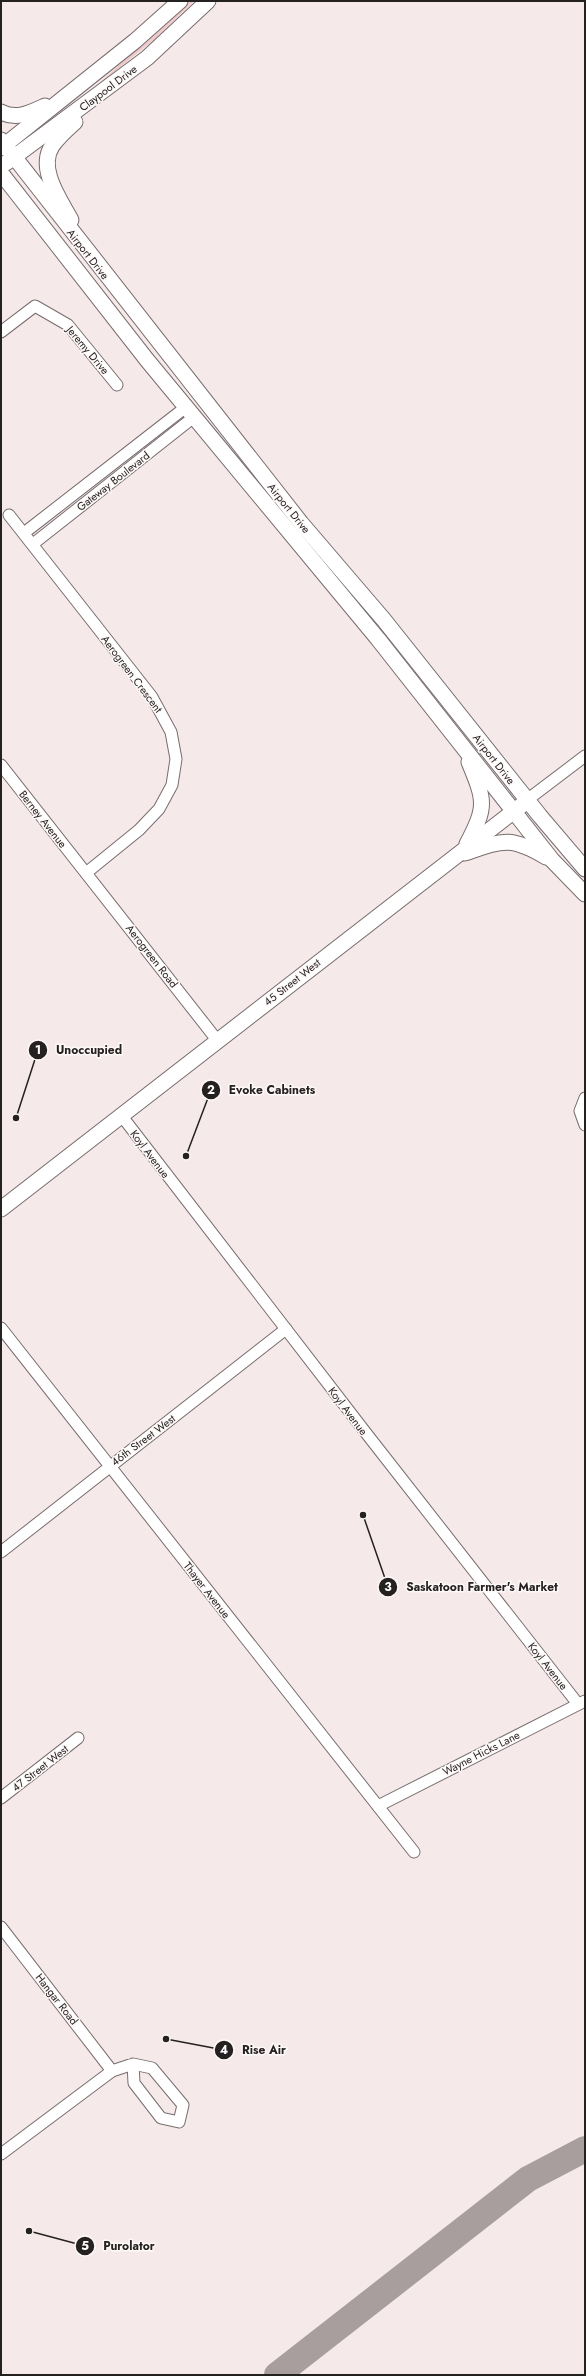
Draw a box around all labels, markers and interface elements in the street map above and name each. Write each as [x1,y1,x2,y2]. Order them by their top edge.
street label: Claypool Drive [76,61,141,115]
street label: Airport Drive [63,225,113,283]
street label: Jeremy Drive [62,321,113,378]
street label: Gateway Boulevard [73,447,153,515]
street label: Airport Drive [264,480,314,537]
street label: Aerogreen Crescent [98,632,167,716]
street label: Airport Drive [469,730,519,788]
street label: Berney Avenue [15,787,71,851]
street label: Aerogreen Road [122,921,182,991]
street label: 45 Street West [260,954,324,1009]
callout: Unoccupied [28,1038,130,1062]
text: 1 [35,1041,41,1059]
text: Unoccupied [56,1041,122,1059]
callout: Evoke Cabinets [201,1078,323,1102]
text: 2 [207,1081,215,1099]
text: Evoke Cabinets [229,1081,316,1099]
street label: Koyl Avenue [127,1127,174,1182]
street label: Koyl Avenue [325,1384,372,1439]
street label: 46th Street West [108,1410,179,1469]
street label: Thayer Avenue [180,1558,234,1622]
callout: Saskatoon Farmer's Market [378,1575,566,1599]
text: 3 [384,1578,392,1596]
text: Saskatoon Farmer's Market [406,1578,558,1596]
street label: Koyl Avenue [524,1639,572,1694]
street label: Wayne Hicks Lane [440,1726,523,1779]
street label: 47 Street West [8,1741,72,1795]
street label: Hangar Road [32,1970,82,2028]
callout: Rise Air [214,2038,294,2062]
text: 4 [220,2041,228,2059]
text: Rise Air [242,2041,286,2059]
callout: Purolator [75,2234,163,2258]
text: 5 [81,2237,89,2255]
text: Purolator [103,2237,155,2255]

